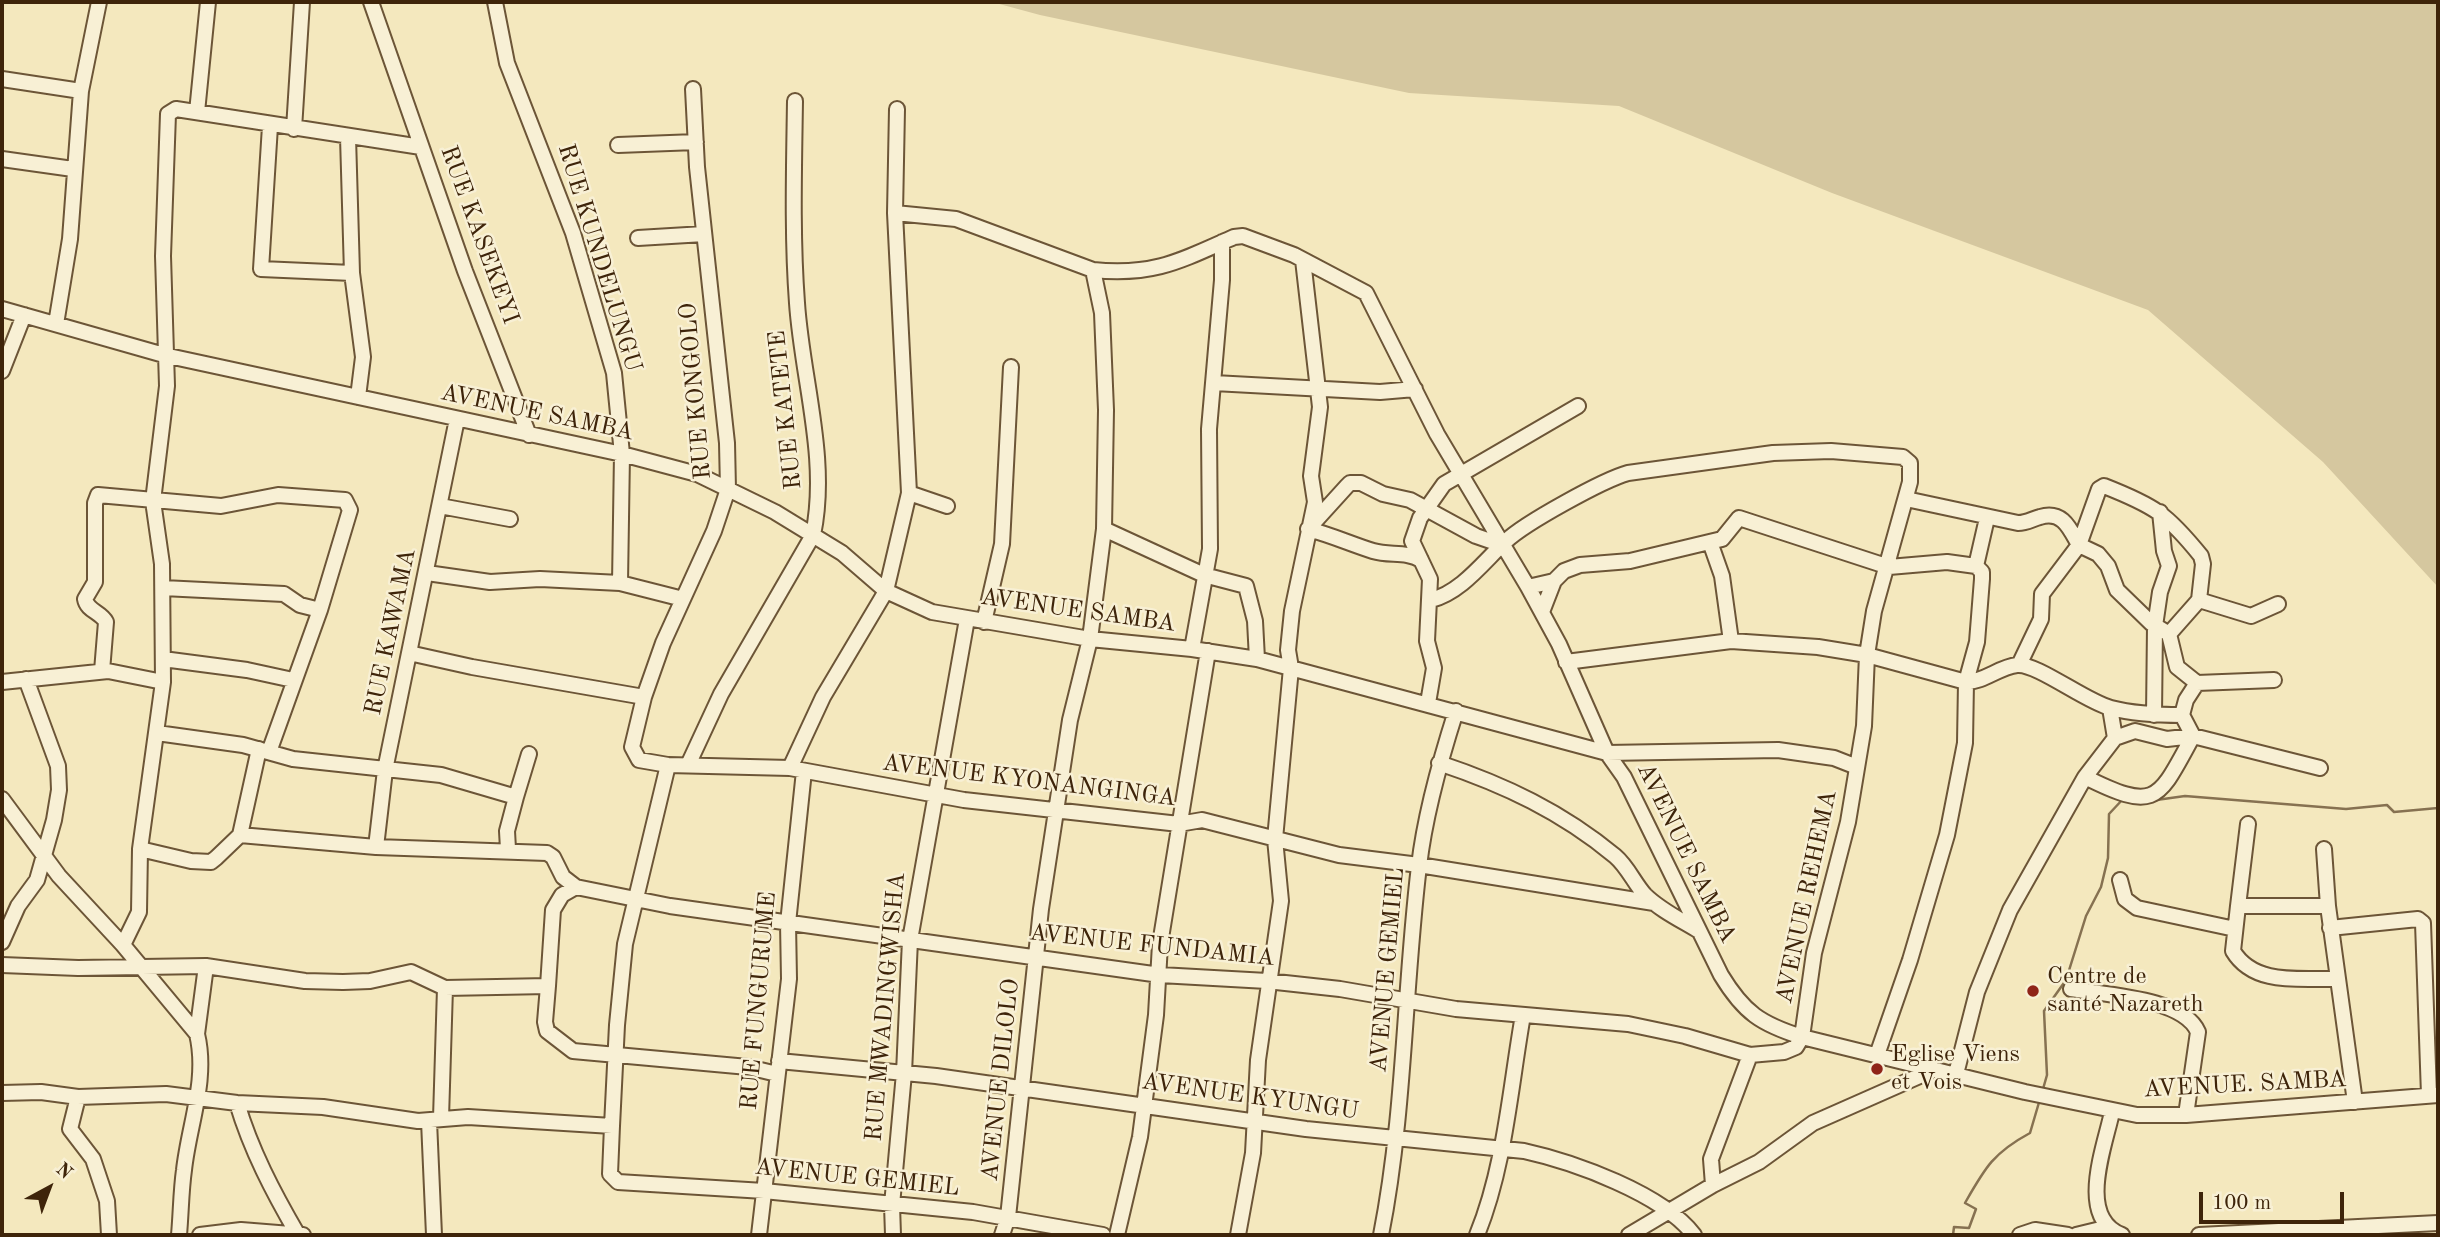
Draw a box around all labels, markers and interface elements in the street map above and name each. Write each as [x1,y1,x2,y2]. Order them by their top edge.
street label: RUE KUNDELUNGU [551,141,647,375]
street label: RUE KASEKEYI [433,142,525,328]
street label: RUE KONGOLO [674,301,718,481]
street label: RUE KATETE [763,329,809,491]
street label: AVENUE SAMBA [438,378,636,448]
street label: RUE KAWAMA [359,546,423,718]
street label: AVENUE SAMBA [979,583,1177,639]
street label: AVENUE KYONANGINGA [880,749,1178,813]
street label: AVENUE SAMBA [1630,758,1742,948]
street label: AVENUE REHEMA [1770,788,1844,1006]
street label: AVENUE GEMIEL [1365,866,1411,1074]
street label: RUE MWADINGWISHA [860,871,912,1143]
street label: RUE FUNGURUME [735,890,783,1112]
street label: AVENUE FUNDAMIA [1028,919,1276,973]
place label: Centre de santé Nazareth [2047,963,2203,1019]
street label: AVENUE DILOLO [976,977,1026,1183]
marker: Centre de santé Nazareth [2025,983,2041,999]
place label: Eglise Viens et Vois [1891,1041,2020,1097]
marker: Eglise Viens et Vois [1869,1061,1885,1077]
street label: AVENUE. SAMBA [2143,1065,2347,1105]
street label: AVENUE KYUNGU [1140,1068,1360,1126]
north arrow [14,1153,84,1223]
street label: AVENUE GEMIEL [753,1153,961,1203]
text: N [51,1160,75,1184]
scale bar [2202,1178,2347,1222]
text: 100 m [2212,1193,2271,1214]

